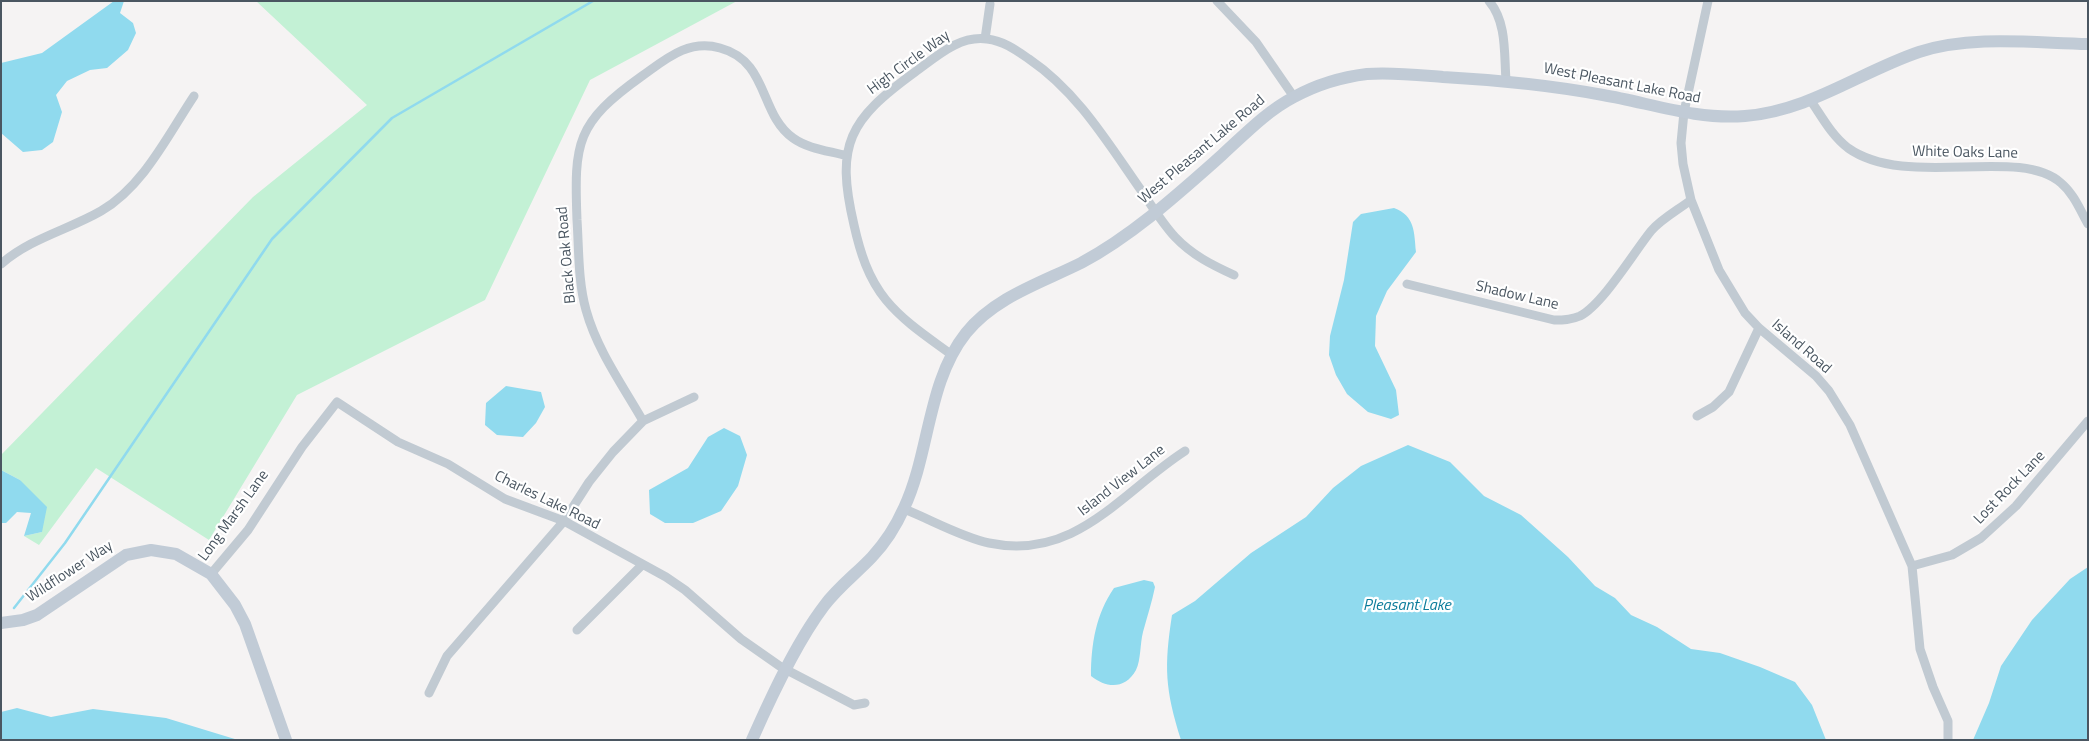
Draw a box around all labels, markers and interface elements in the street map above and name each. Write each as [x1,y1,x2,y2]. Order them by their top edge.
street label: High Circle Way [864,27,954,99]
street label: West Pleasant Lake Road [1542,60,1702,108]
street label: West Pleasant Lake Road [1135,92,1269,208]
street label: White Oaks Lane [1912,143,2018,163]
street label: Black Oak Road [554,206,580,304]
street label: Shadow Lane [1474,278,1560,314]
street label: Island Road [1767,316,1835,378]
street label: Island View Lane [1075,441,1169,521]
street label: Lost Rock Lane [1971,448,2049,528]
street label: Long Marsh Lane [195,467,273,565]
street label: Charles Lake Road [491,468,603,534]
street label: Wildflower Way [23,537,117,607]
water label: Pleasant Lake [1363,596,1451,616]

